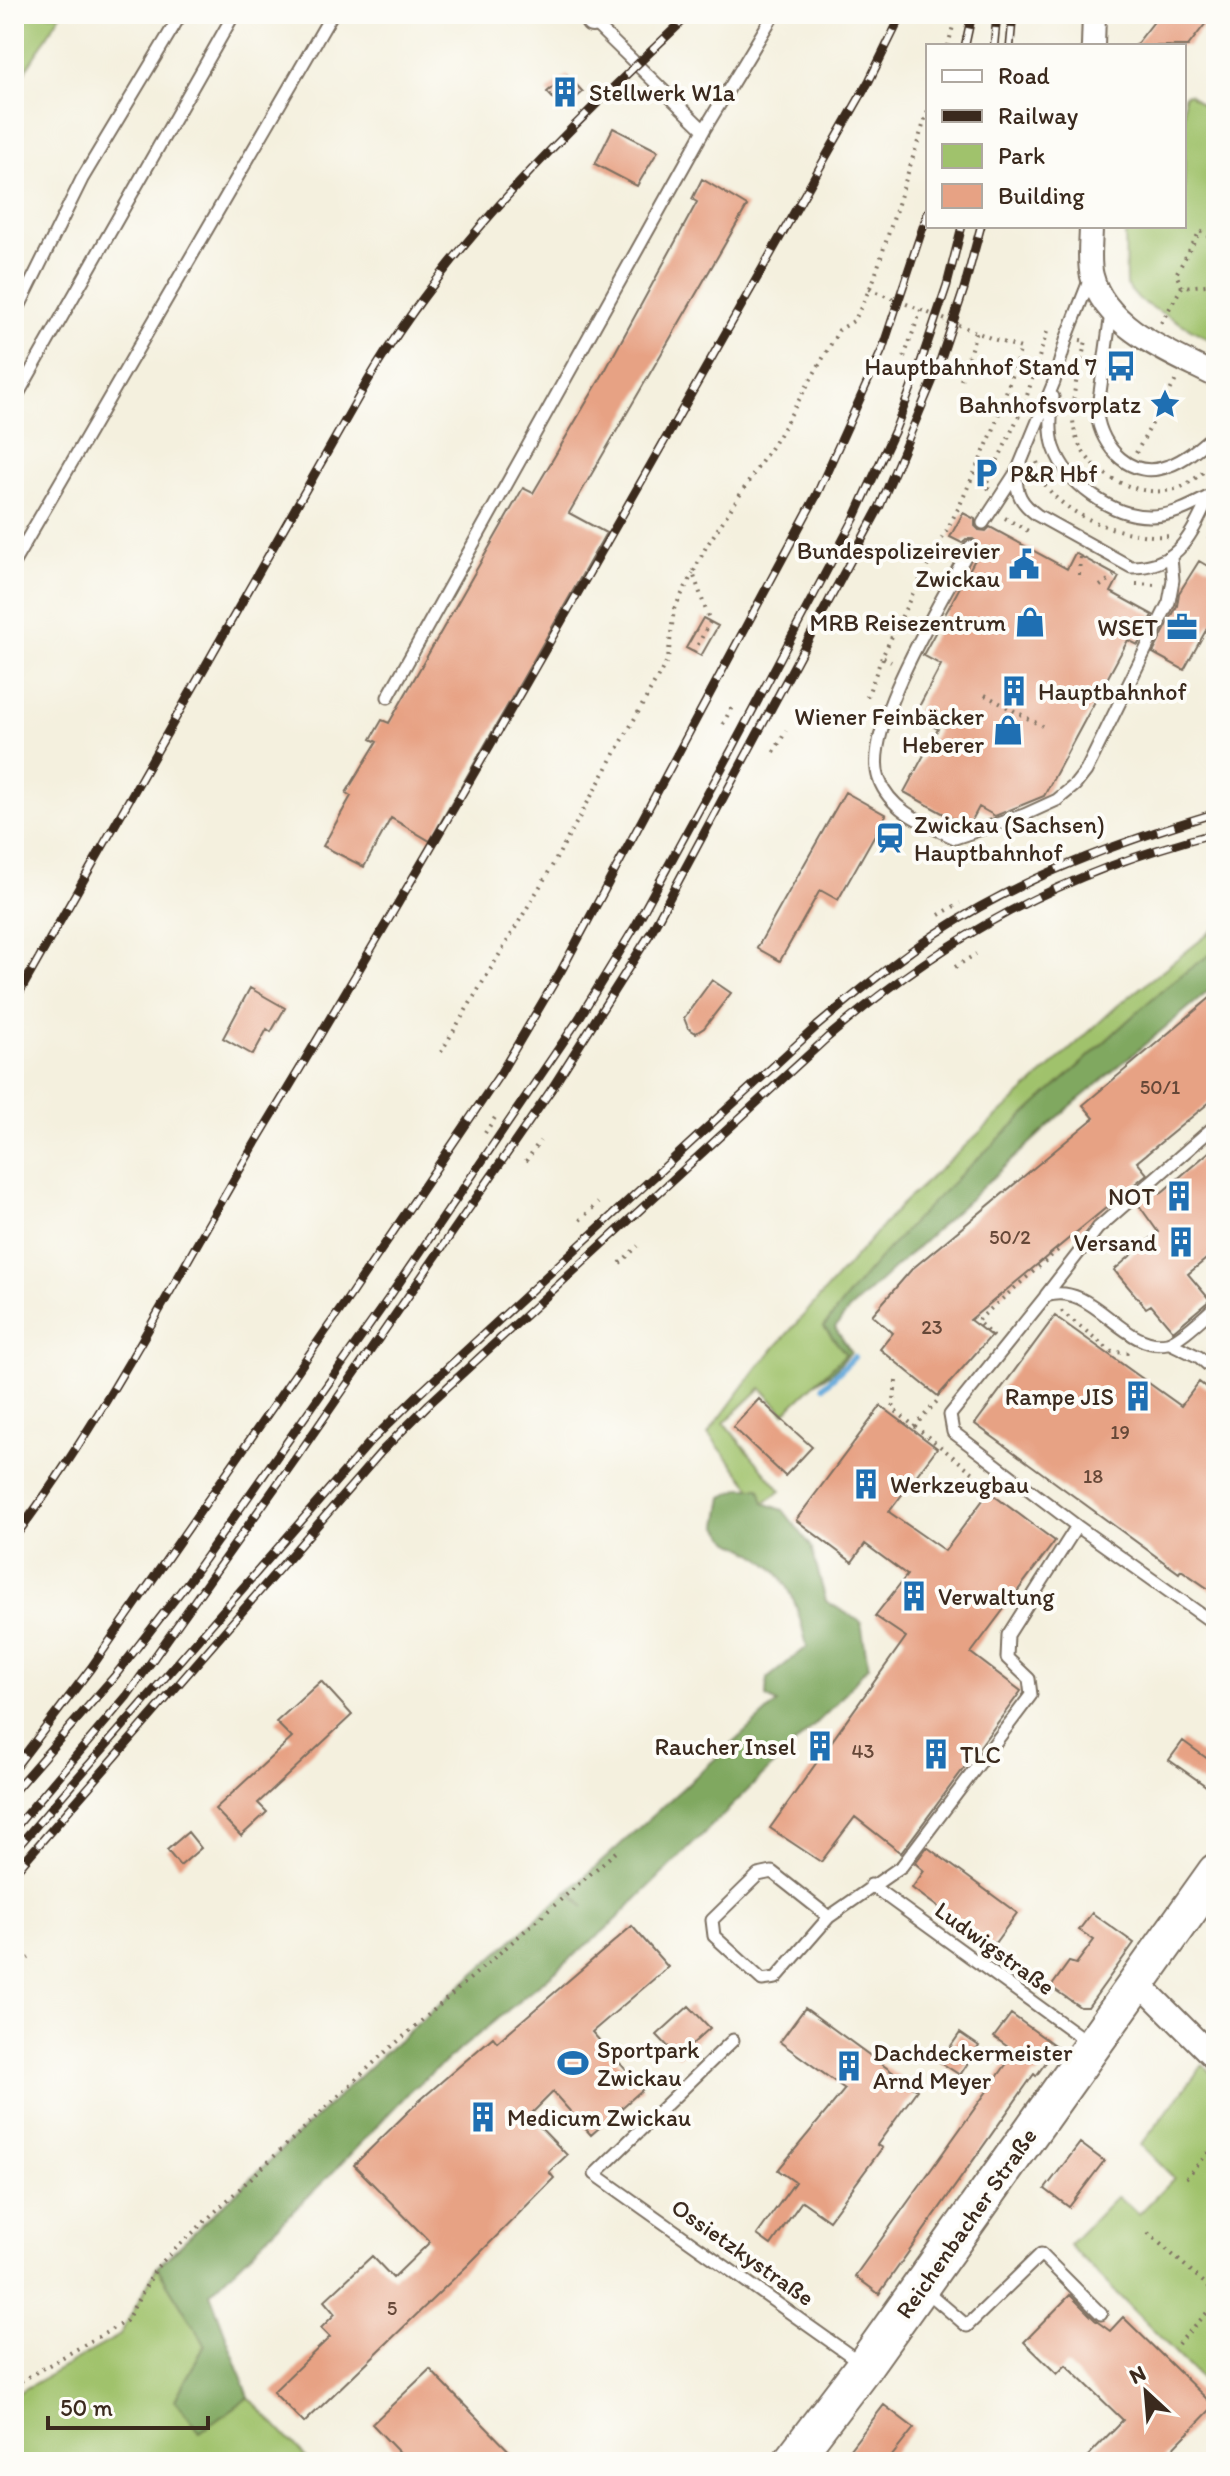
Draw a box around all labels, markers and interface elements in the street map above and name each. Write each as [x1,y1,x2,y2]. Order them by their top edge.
legend [926,44,1186,228]
text: Road [998,61,1050,90]
building icon: Stellwerk W1a [548,75,582,109]
place label: Stellwerk W1a [589,78,736,107]
text: Railway [998,101,1079,130]
text: Park [998,141,1045,170]
text: Building [998,181,1085,210]
bus stop icon: Hauptbahnhof Stand 7 [1104,349,1138,383]
place label: Hauptbahnhof Stand 7 [865,352,1097,381]
place icon: Bahnhofsvorplatz [1148,387,1182,421]
place label: Bahnhofsvorplatz [959,390,1141,419]
parking icon: P&R Hbf [969,456,1003,490]
place label: P&R Hbf [1010,459,1098,488]
place label: Bundespolizeirevier Zwickau [797,536,1000,593]
public building icon: Bundespolizeirevier Zwickau [1007,547,1041,581]
shop icon: MRB Reisezentrum [1013,605,1047,639]
place label: MRB Reisezentrum [810,608,1006,637]
office icon: WSET [1165,610,1199,644]
place label: WSET [1097,613,1159,642]
building icon: Hauptbahnhof [997,674,1031,708]
place label: Hauptbahnhof [1038,677,1188,706]
place label: Wiener Feinbäcker Heberer [794,702,984,759]
shop icon: Wiener Feinbäcker Heberer [991,713,1025,747]
place label: Zwickau (Sachsen) Hauptbahnhof [914,810,1105,867]
station icon: Zwickau (Sachsen) Hauptbahnhof [873,821,907,855]
house number: 50/1 [1140,1075,1180,1099]
building icon: NOT [1162,1179,1196,1213]
place label: NOT [1108,1182,1156,1211]
house number: 50/2 [989,1225,1031,1249]
building icon: Versand [1164,1225,1198,1259]
place label: Versand [1074,1228,1157,1257]
house number: 23 [921,1315,943,1339]
building icon: Rampe JIS [1121,1379,1155,1413]
place label: Rampe JIS [1005,1382,1114,1411]
house number: 19 [1110,1420,1130,1444]
house number: 18 [1083,1464,1103,1488]
building icon: Werkzeugbau [849,1467,883,1501]
place label: Werkzeugbau [890,1470,1029,1499]
building icon: Verwaltung [897,1579,931,1613]
place label: Verwaltung [938,1582,1055,1611]
building icon: Raucher Insel [803,1729,837,1763]
place label: Raucher Insel [654,1732,796,1761]
building icon: TLC [919,1737,953,1771]
house number: 43 [852,1739,875,1763]
place label: TLC [960,1740,1001,1769]
street label: Ludwigstraße [929,1895,1061,2001]
place label: Sportpark Zwickau [597,2035,700,2092]
place label: Dachdeckermeister Arnd Meyer [873,2038,1073,2095]
sports icon: Sportpark Zwickau [556,2046,590,2080]
building icon: Dachdeckermeister Arnd Meyer [832,2049,866,2083]
building icon: Medicum Zwickau [466,2100,500,2134]
place label: Medicum Zwickau [507,2103,691,2132]
street label: Reichenbacher Straße [889,2122,1043,2324]
street label: Ossietzkystraße [666,2192,820,2312]
house number: 5 [387,2296,397,2320]
north arrow [1106,2352,1186,2432]
text: N [1125,2359,1150,2390]
scale bar [48,2380,208,2430]
text: 50 m [60,2393,113,2422]

